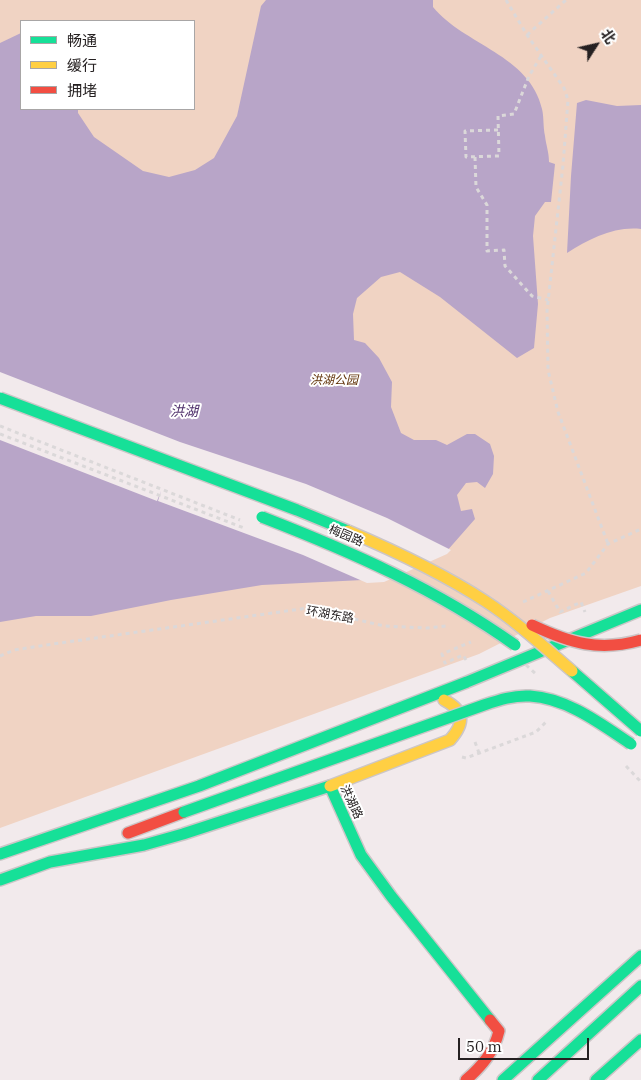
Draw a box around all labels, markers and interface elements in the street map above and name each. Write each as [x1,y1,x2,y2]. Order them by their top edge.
legend [20,20,195,110]
north arrow [571,20,621,70]
text: 北 [597,26,620,47]
text: 畅通 [67,31,97,50]
text: 缓行 [67,56,97,75]
text: 拥堵 [67,81,97,100]
park label: 洪湖公园 [310,374,358,388]
water label: 洪湖 [170,404,198,420]
street label: 梅园路 [327,522,365,550]
street label: 环湖东路 [305,604,355,626]
street label: 洪湖路 [337,783,365,821]
scale bar [461,1028,592,1060]
text: 50 m [466,1037,502,1056]

